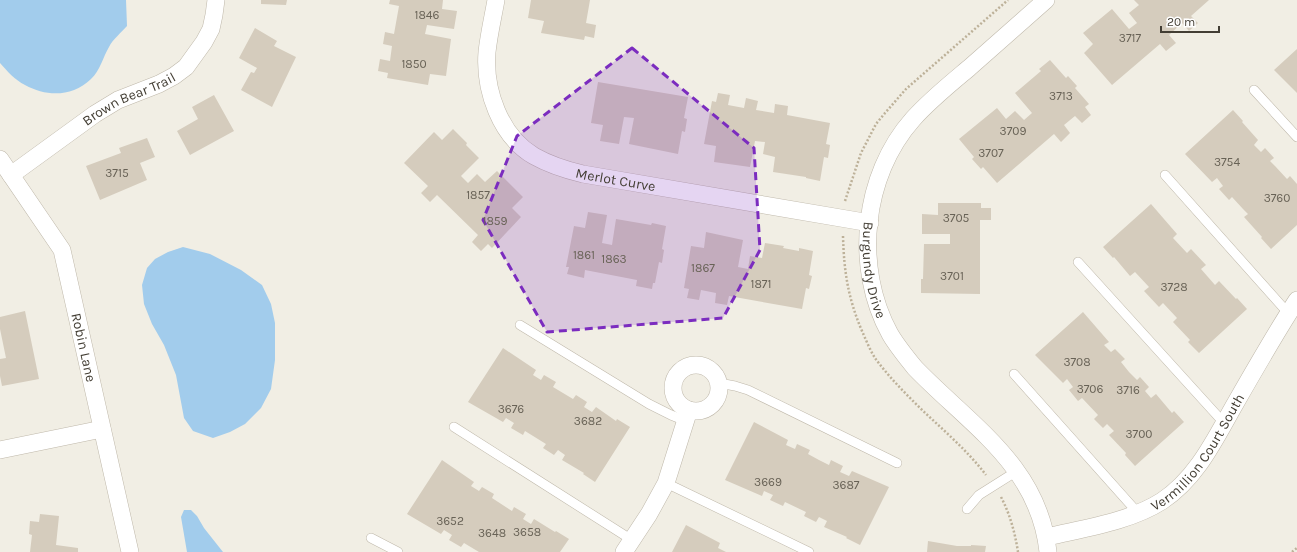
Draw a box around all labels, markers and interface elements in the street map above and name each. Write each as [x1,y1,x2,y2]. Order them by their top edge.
house number: 1846 [415,8,440,22]
scale bar [1161,8,1219,34]
text: 20 m [1167,15,1195,29]
house number: 3717 [1119,31,1142,45]
house number: 1850 [401,57,427,71]
street label: Brown Bear Trail [79,68,178,129]
house number: 3713 [1049,89,1073,103]
house number: 3709 [1000,124,1026,138]
house number: 3707 [978,146,1004,160]
house number: 3754 [1214,155,1240,169]
street label: Merlot Curve [574,164,657,195]
house number: 3715 [105,166,129,180]
house number: 1857 [466,188,490,202]
house number: 3760 [1264,191,1290,205]
house number: 3705 [943,211,970,225]
house number: 1859 [482,214,508,228]
street label: Burgundy Drive [859,221,890,321]
house number: 1861 [573,248,595,262]
house number: 1863 [601,252,627,266]
house number: 1867 [691,261,715,275]
house number: 3701 [940,269,964,283]
house number: 1871 [751,277,771,291]
house number: 3728 [1160,280,1188,294]
street label: Robin Lane [68,311,100,384]
house number: 3708 [1063,355,1091,369]
house number: 3706 [1077,382,1103,396]
house number: 3716 [1116,383,1140,397]
street label: Vermillion Court South [1148,390,1248,514]
house number: 3676 [498,402,524,416]
house number: 3682 [574,414,602,428]
house number: 3700 [1126,427,1152,441]
house number: 3669 [754,475,782,489]
house number: 3687 [833,478,860,492]
house number: 3652 [436,514,464,528]
house number: 3658 [513,525,541,539]
house number: 3648 [478,526,506,540]

